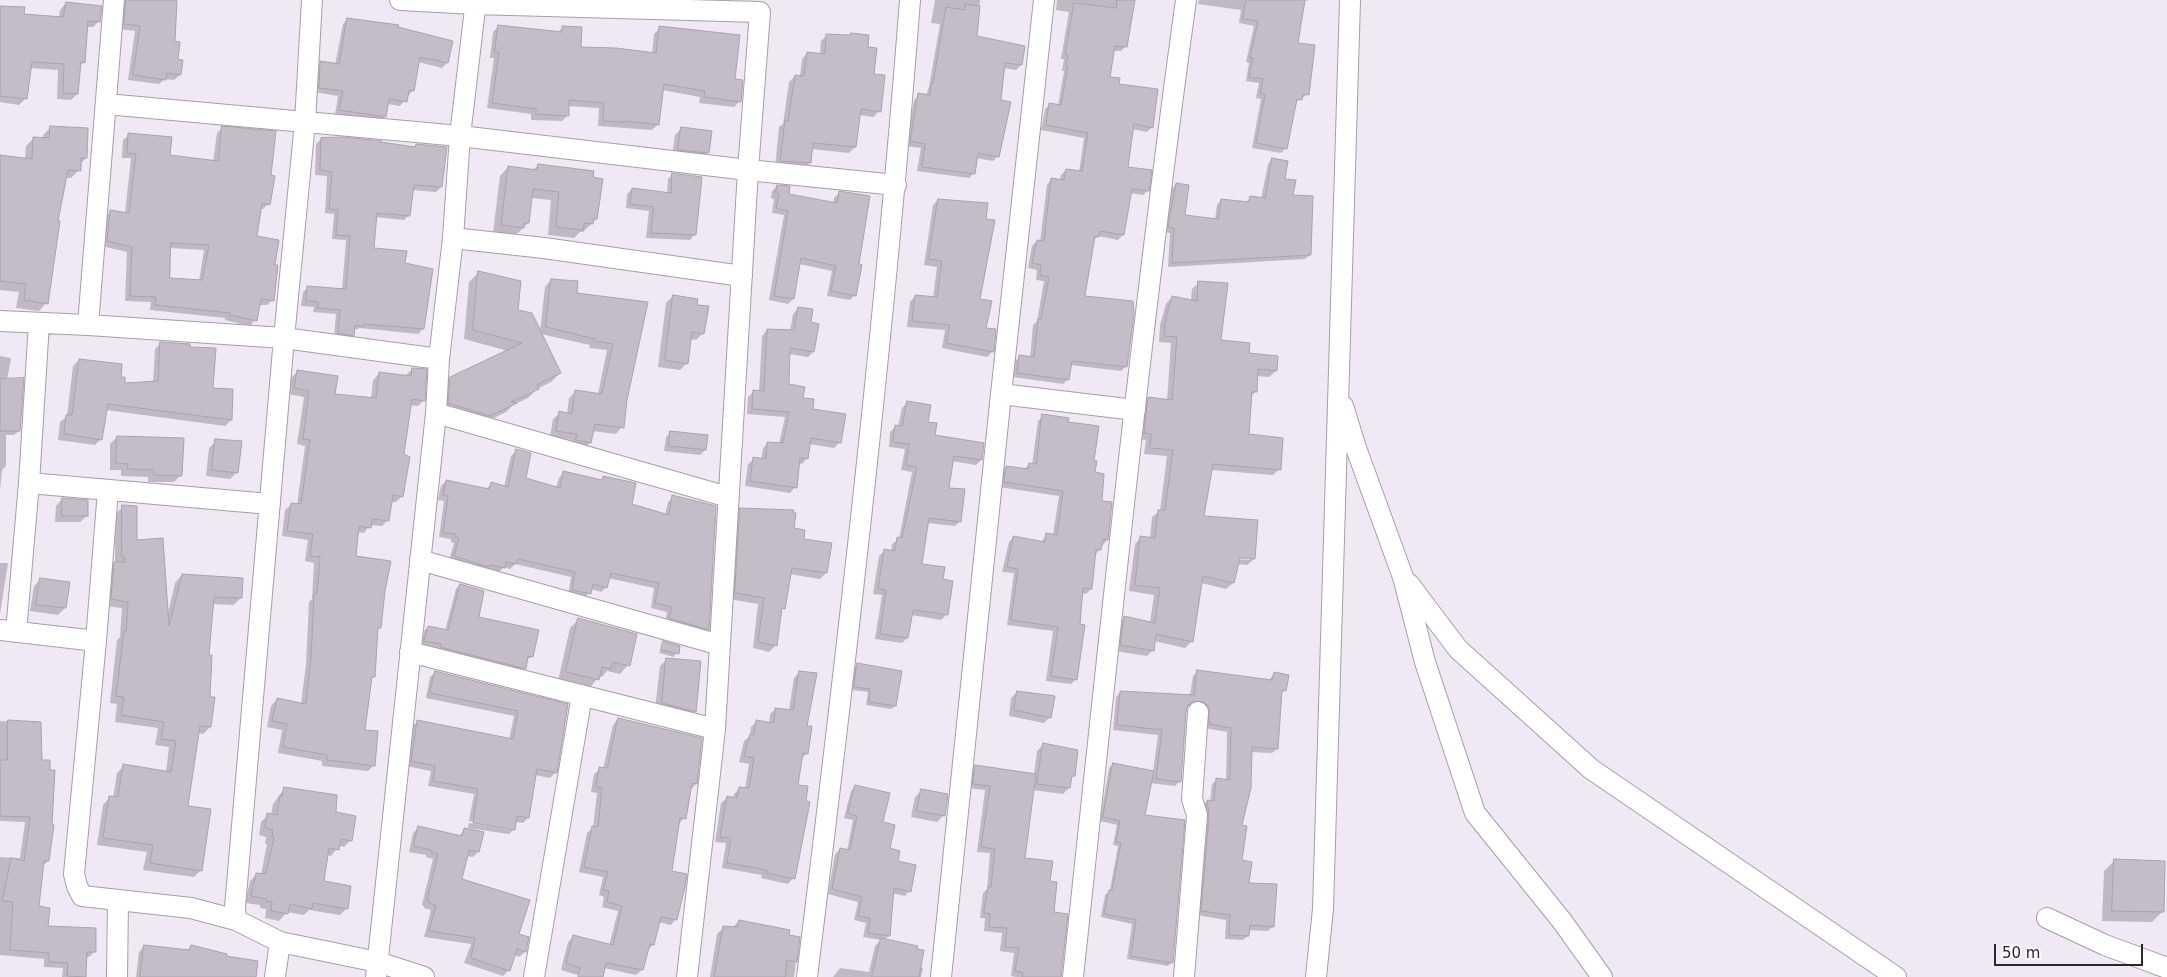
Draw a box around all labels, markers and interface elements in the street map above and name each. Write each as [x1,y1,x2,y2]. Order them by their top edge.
scale bar [1997,934,2146,966]
text: 50 m [2002,944,2040,962]

